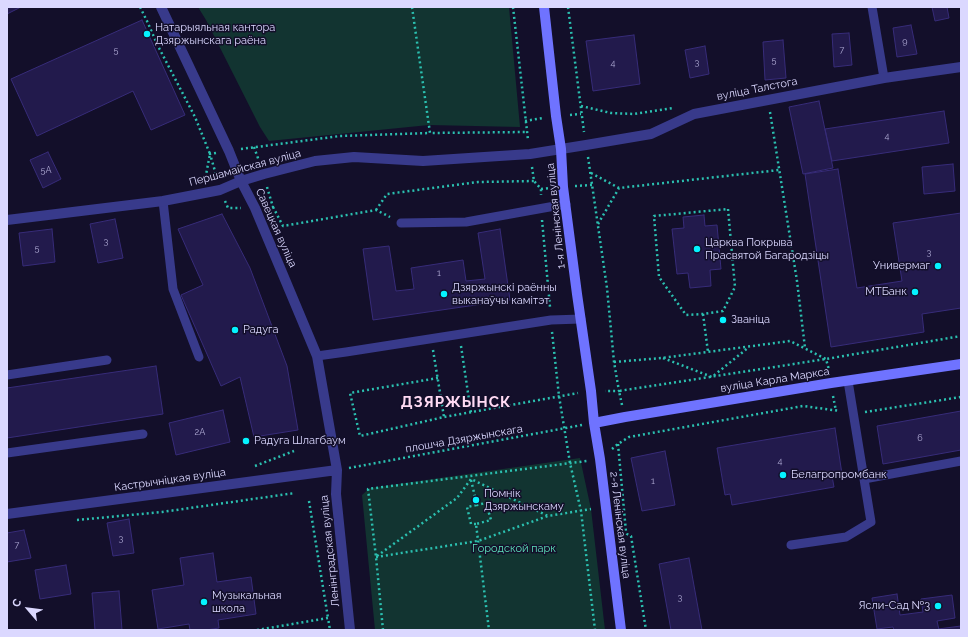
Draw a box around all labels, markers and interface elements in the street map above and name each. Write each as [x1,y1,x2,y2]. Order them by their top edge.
place label: Натарыяльная кантора Дзяржынскага раёна [155,21,275,47]
marker: Натарыяльная кантора Дзяржынскага раёна [142,29,152,39]
house number: 9 [902,36,908,46]
house number: 5 [114,45,118,55]
house number: 7 [840,45,844,55]
house number: 5 [772,55,776,65]
house number: 3 [695,57,699,67]
house number: 4 [611,58,615,68]
street label: вуліца Талстога [716,75,798,103]
house number: 4 [885,131,889,141]
street label: Першамайская вуліца [188,147,302,189]
street label: 1-я Ленінская вуліца [544,162,568,270]
house number: 5А [41,165,51,175]
street label: Савецкая вуліца [253,186,299,270]
house number: 3 [104,236,108,246]
place label: Царква Покрыва Прасвятой Багародзіцы [705,236,829,262]
house number: 5 [35,243,39,253]
marker: Царква Покрыва Прасвятой Багародзіцы [692,244,702,254]
house number: 3 [927,247,931,257]
place label: Универмаг [873,259,930,273]
marker: Универмаг [933,261,943,271]
house number: 1 [437,268,441,278]
place label: Дзяржынскі раённы выканаўчы камітэт [452,281,557,307]
place label: МТБанк [865,285,907,299]
marker: МТБанк [910,287,920,297]
marker: Дзяржынскі раённы выканаўчы камітэт [439,289,449,299]
place label: Званіца [731,313,770,327]
marker: Званіца [718,315,728,325]
place label: Радуга [243,323,279,337]
marker: Радуга [230,325,240,335]
street label: вуліца Карла Маркса [719,365,831,395]
district label: ДЗЯРЖЫНСК [401,393,511,411]
street label: плошча Дзяржынскага [404,422,524,456]
house number: 2А [195,427,205,437]
house number: 6 [917,433,923,443]
place label: Радуга Шлагбаум [254,434,346,448]
marker: Радуга Шлагбаум [241,436,251,446]
house number: 4 [778,456,782,466]
street label: Кастрычніцкая вуліца [113,466,227,494]
place label: Белагропромбанк [791,468,887,482]
marker: Белагропромбанк [778,470,788,480]
street label: 2-я Ленінская вуліца [607,471,633,579]
house number: 1 [651,476,655,486]
place label: Помнік Дзяржынскаму [484,487,564,513]
street label: Ленінградская вуліца [318,494,342,608]
marker: Помнік Дзяржынскаму [471,495,481,505]
house number: 3 [119,533,123,543]
house number: 7 [15,540,19,550]
park label: Городской парк [472,542,556,556]
north arrow [8,589,48,629]
place label: Музыкальная школа [212,589,282,615]
house number: 3 [678,592,682,602]
text: С [9,597,24,610]
marker: Музыкальная школа [199,597,209,607]
place label: Ясли-Сад №3 [858,599,930,613]
marker: Ясли-Сад №3 [933,601,943,611]

